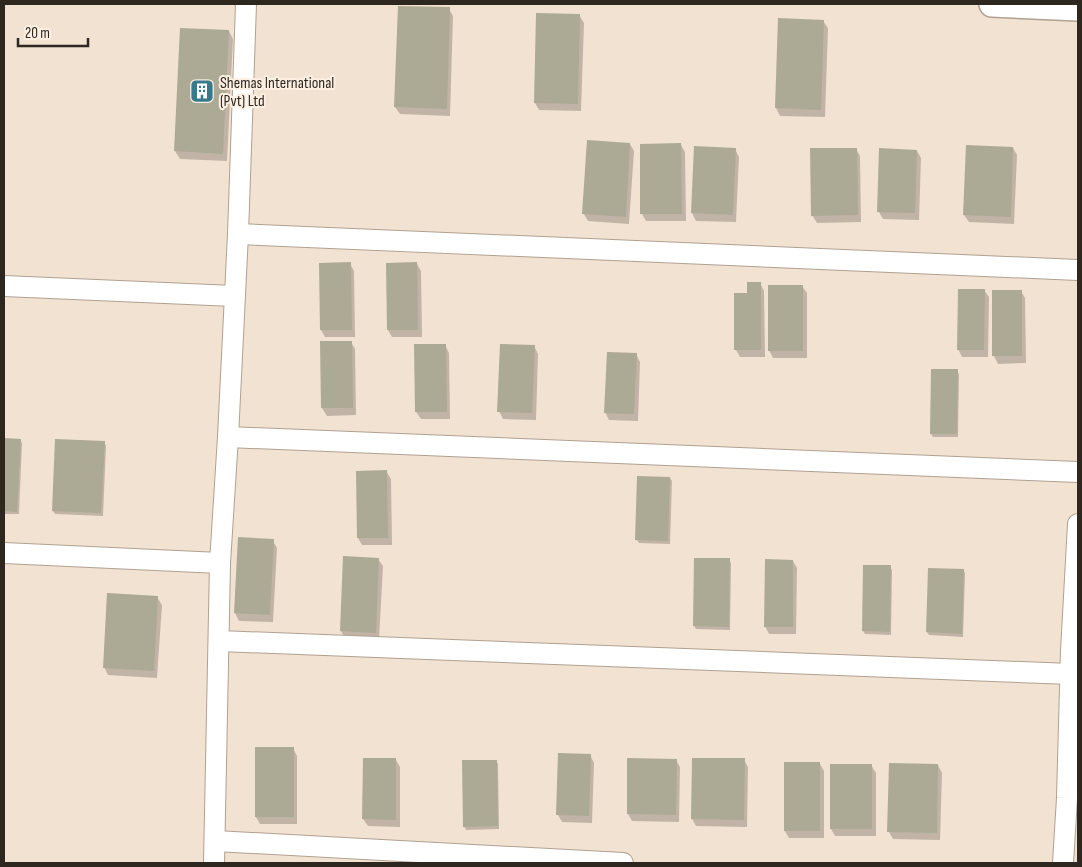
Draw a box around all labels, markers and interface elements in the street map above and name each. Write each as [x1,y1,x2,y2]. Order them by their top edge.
scale bar [18,15,88,47]
text: 20 m [25,24,50,43]
place label: Shemas International (Pvt) Ltd [220,74,334,111]
building icon: Shemas International (Pvt) Ltd [189,78,215,104]

